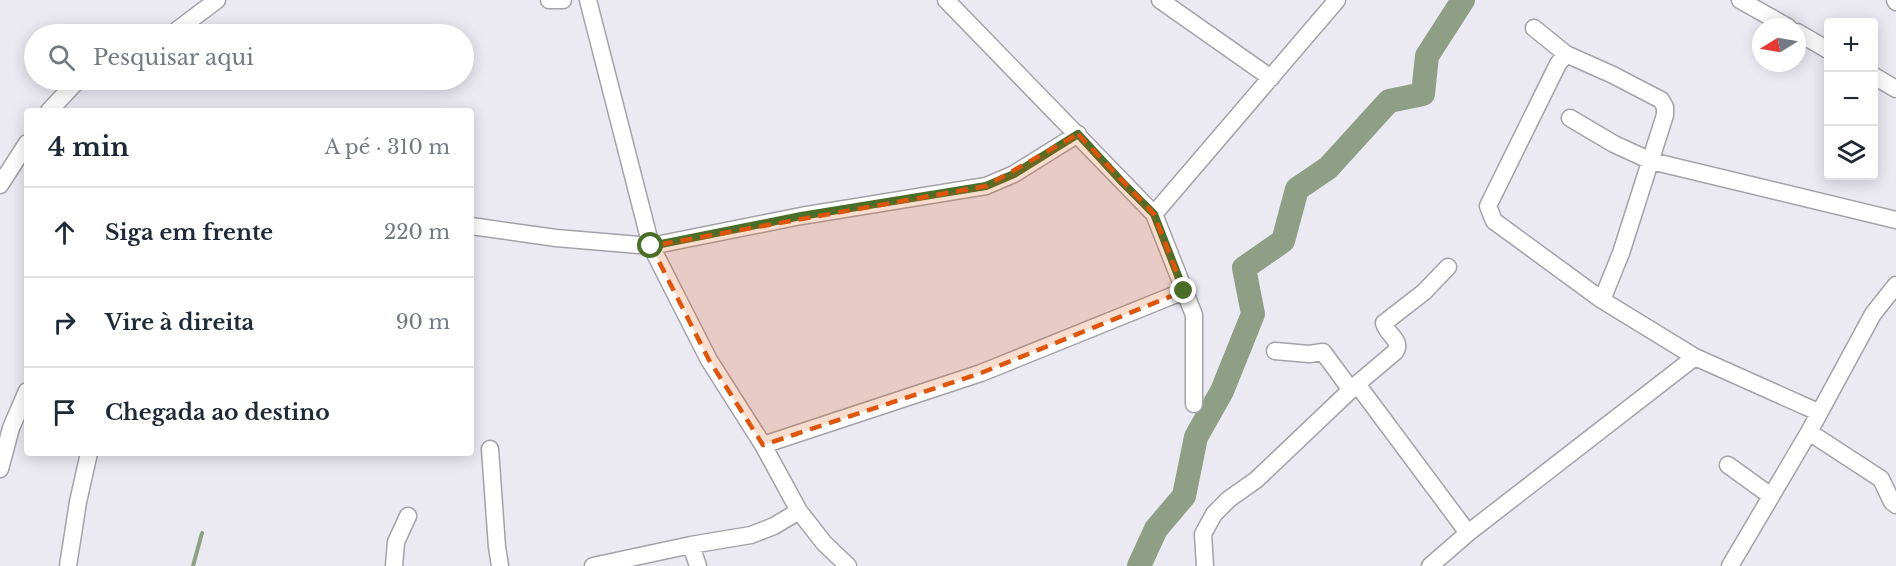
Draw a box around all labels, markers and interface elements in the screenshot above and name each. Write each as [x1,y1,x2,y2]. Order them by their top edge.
north arrow [1752,18,1806,72]
map controls [1824,18,1878,180]
button: + [1824,18,1878,72]
search box [24,24,474,90]
icon: search [45,41,78,74]
text: Pesquisar aqui [93,44,254,71]
button: − [1824,72,1878,126]
button: layers [1824,126,1878,180]
text: 4 min [48,131,129,163]
text: A pé · 310 m [325,135,450,159]
icon: ahead [48,216,81,249]
text: Siga em frente [105,219,273,246]
text: 220 m [384,220,450,244]
route start [637,232,663,258]
route end [1170,277,1196,303]
icon: right [48,306,81,339]
text: Vire à direita [105,309,254,336]
text: 90 m [396,310,450,334]
icon: arrive [48,396,81,429]
text: Chegada ao destino [105,399,330,426]

